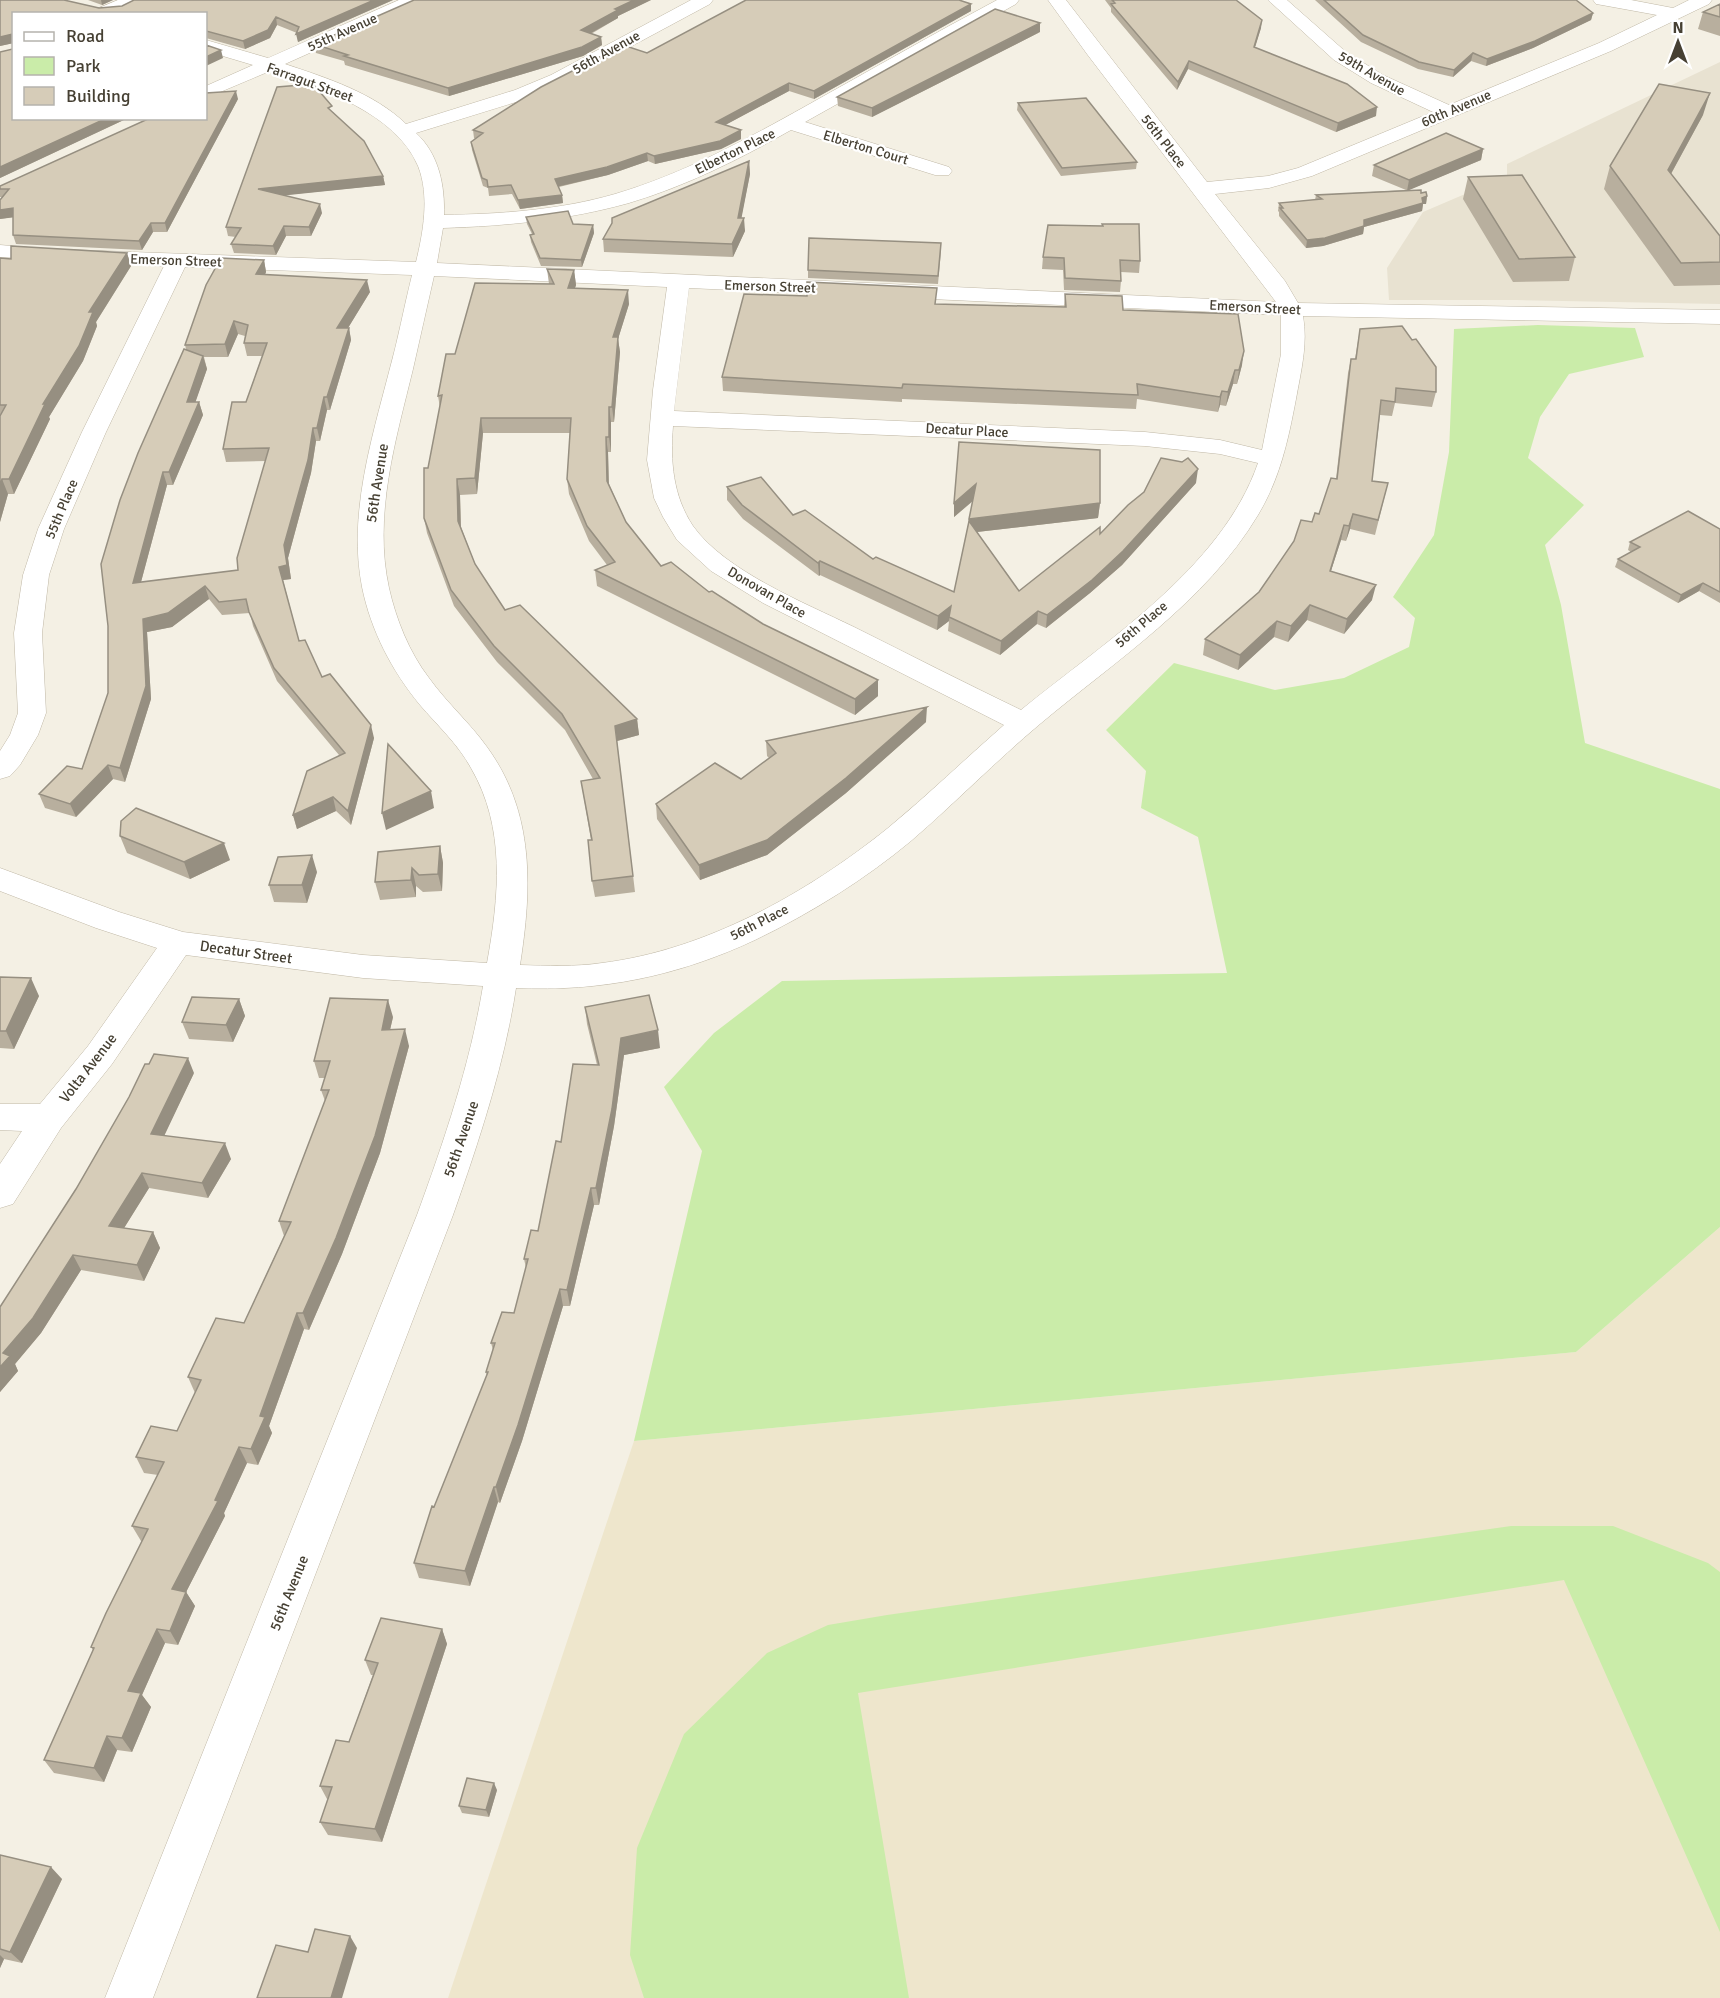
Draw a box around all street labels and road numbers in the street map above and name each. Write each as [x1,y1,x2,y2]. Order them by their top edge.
street label: 55th Avenue [305,10,380,55]
street label: 56th Avenue [570,27,643,78]
street label: 59th Avenue [1335,47,1408,99]
street label: Farragut Street [264,59,355,106]
street label: 60th Avenue [1419,86,1494,131]
street label: 56th Place [1137,111,1190,172]
street label: Elberton Place [692,125,778,178]
street label: Elberton Court [821,126,911,169]
street label: Emerson Street [130,250,222,271]
street label: Emerson Street [724,276,816,297]
street label: Emerson Street [1209,297,1301,318]
street label: Decatur Place [925,420,1009,441]
street label: 56th Avenue [362,442,392,524]
street label: 55th Place [41,477,82,542]
street label: Donovan Place [724,563,809,622]
street label: 56th Place [1112,598,1171,651]
street label: 56th Place [727,900,791,944]
street label: Decatur Street [199,937,293,967]
street label: Volta Avenue [55,1030,121,1106]
street label: 56th Avenue [439,1098,483,1180]
street label: 56th Avenue [266,1553,312,1633]

